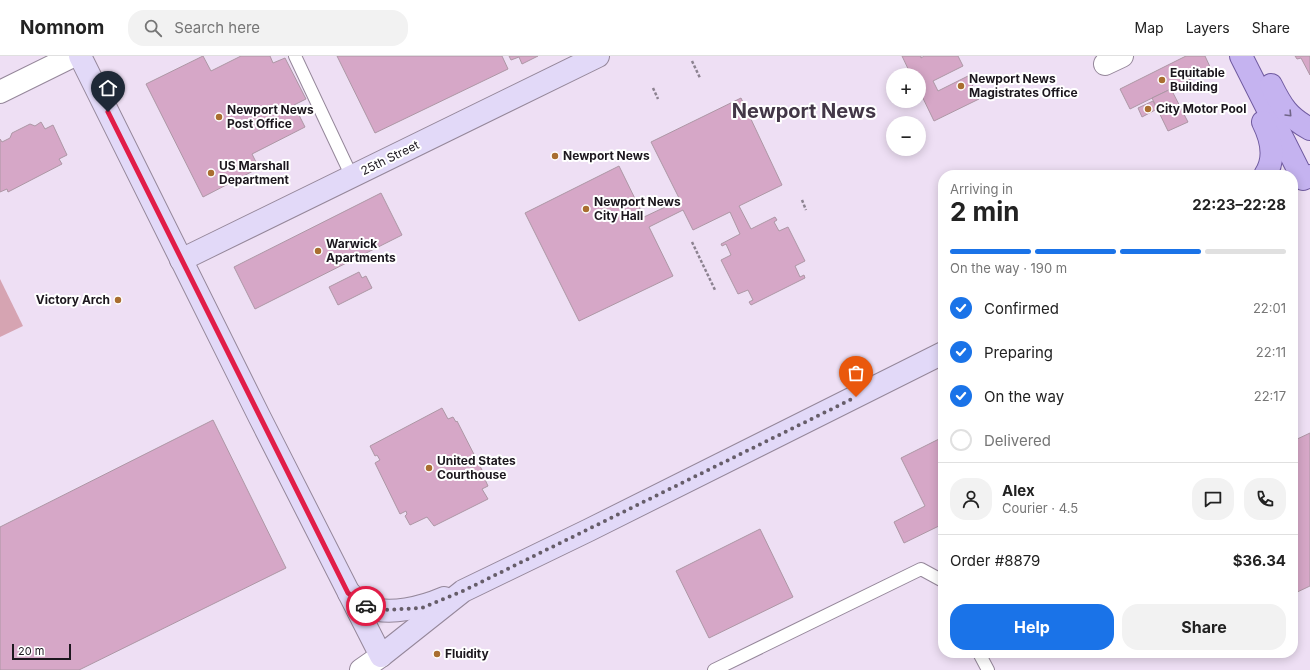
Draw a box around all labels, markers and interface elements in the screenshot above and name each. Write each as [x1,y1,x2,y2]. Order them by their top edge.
search box [128,10,408,46]
text: Nomnom [20,16,104,39]
icon: search [142,17,164,39]
text: Search here [174,18,260,37]
text: Map [1135,19,1164,36]
text: Layers [1186,19,1230,36]
text: Share [1252,19,1290,36]
place label: Equitable Building [1170,65,1225,94]
map controls [886,68,926,156]
button: + [886,68,926,108]
pin [91,71,125,112]
place label: Newport News Magistrates Office [969,71,1078,100]
marker: Equitable Building [1157,75,1167,85]
icon: home [97,77,119,99]
marker: Newport News Magistrates Office [956,81,966,91]
district label: Newport News [732,99,876,123]
place label: City Motor Pool [1156,101,1246,116]
place label: Newport News Post Office [227,102,314,131]
marker: City Motor Pool [1143,104,1153,114]
one-way arrow [1284,109,1292,117]
marker: Newport News Post Office [214,112,224,122]
button: − [886,116,926,156]
street label: 25th Street [358,137,421,178]
place label: Newport News [563,148,650,163]
marker: Newport News [550,151,560,161]
place label: US Marshall Department [219,158,290,187]
marker: US Marshall Department [206,168,216,178]
text: Arriving in [950,181,1013,197]
place label: Newport News City Hall [594,194,681,223]
text: 22:23–22:28 [1192,195,1286,214]
text: 2 min [950,196,1020,227]
marker: Newport News City Hall [581,204,591,214]
place label: Warwick Apartments [326,236,396,265]
marker: Warwick Apartments [313,246,323,256]
text: On the way · 190 m [950,260,1067,276]
place label: Victory Arch [36,292,110,307]
marker: Victory Arch [113,295,123,305]
icon: check [950,297,972,319]
text: Confirmed [984,299,1059,318]
text: 22:01 [1253,300,1286,316]
icon: check [950,341,972,363]
text: Preparing [984,343,1053,362]
text: 22:11 [1256,344,1286,360]
pin [839,356,873,397]
icon: bag [845,362,867,384]
icon: check [950,385,972,407]
text: On the way [984,387,1064,406]
text: 22:17 [1254,388,1286,404]
text: Delivered [984,431,1051,450]
place label: United States Courthouse [437,453,516,482]
marker: United States Courthouse [424,463,434,473]
button: person [950,478,992,520]
button: chat [1192,478,1234,520]
button: phone [1244,478,1286,520]
text: Alex [1002,481,1035,500]
text: Courier · 4.5 [1002,500,1078,516]
text: Order #8879 [950,551,1040,570]
text: $36.34 [1233,551,1286,570]
courier [346,586,386,626]
icon: car [355,595,377,617]
button: Help [950,604,1114,650]
button: Share [1122,604,1286,650]
scale bar [12,642,71,661]
text: 20 m [18,644,44,658]
place label: Fluidity [445,646,489,661]
marker: Fluidity [432,649,442,659]

